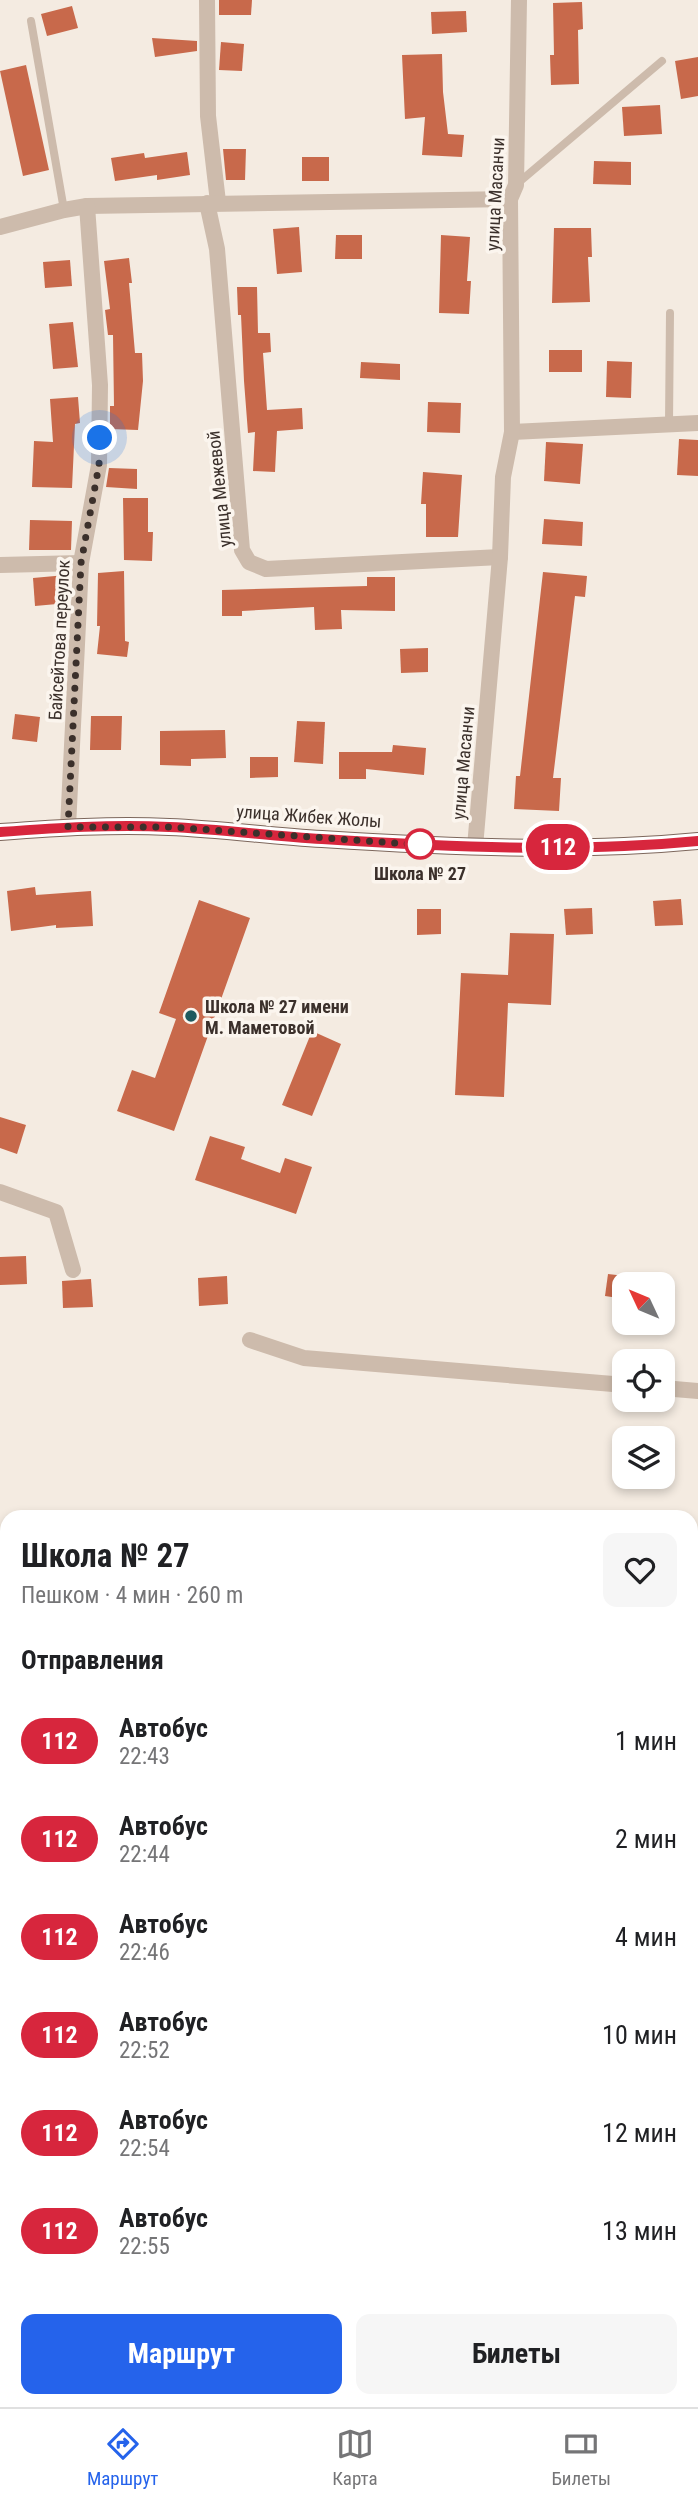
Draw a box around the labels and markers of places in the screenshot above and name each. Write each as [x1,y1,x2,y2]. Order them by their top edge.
marker: Школа № 27 [405,829,435,859]
place label: Школа № 27 [374,863,466,884]
place label: Школа № 27 имени М. Маметовой [205,996,349,1038]
marker: Школа № 27 имени М. Маметовой [183,1008,199,1024]

